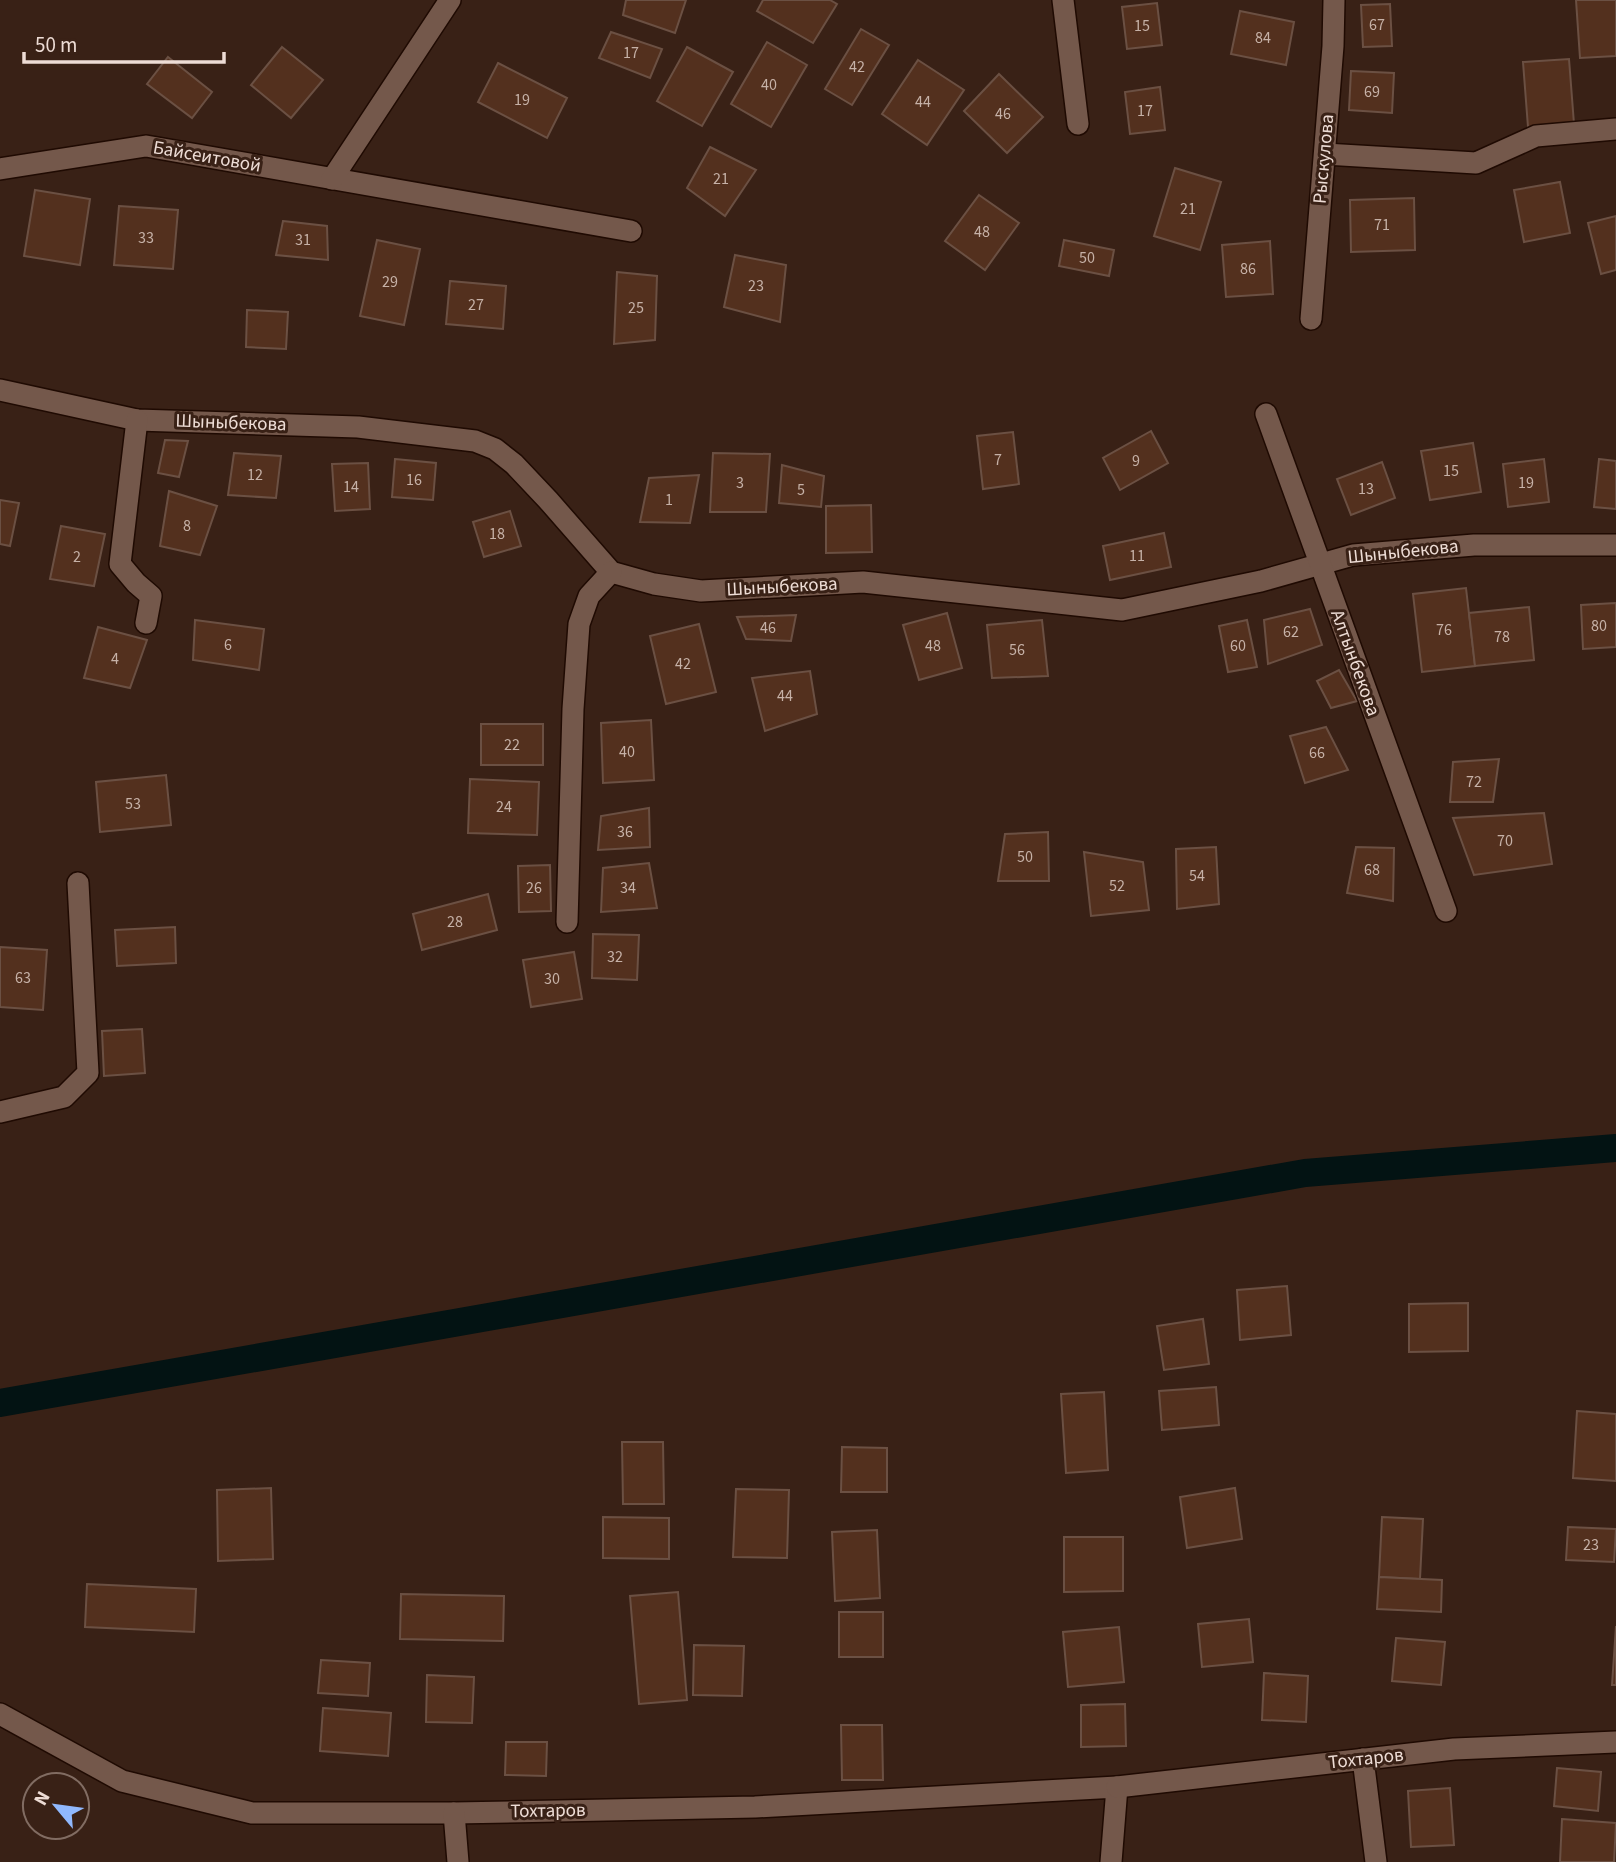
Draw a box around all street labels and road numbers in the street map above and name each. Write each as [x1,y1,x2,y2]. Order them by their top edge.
street label: Рыскулова [1307,113,1341,205]
street label: Байсеитовой [151,134,263,180]
street label: Шыныбекова [175,408,287,438]
street label: Шыныбекова [1346,533,1460,571]
street label: Шыныбекова [726,571,838,603]
street label: Алтынбекова [1323,606,1387,720]
street label: Тохтаров [1327,1742,1405,1776]
street label: Тохтаров [510,1797,586,1825]

